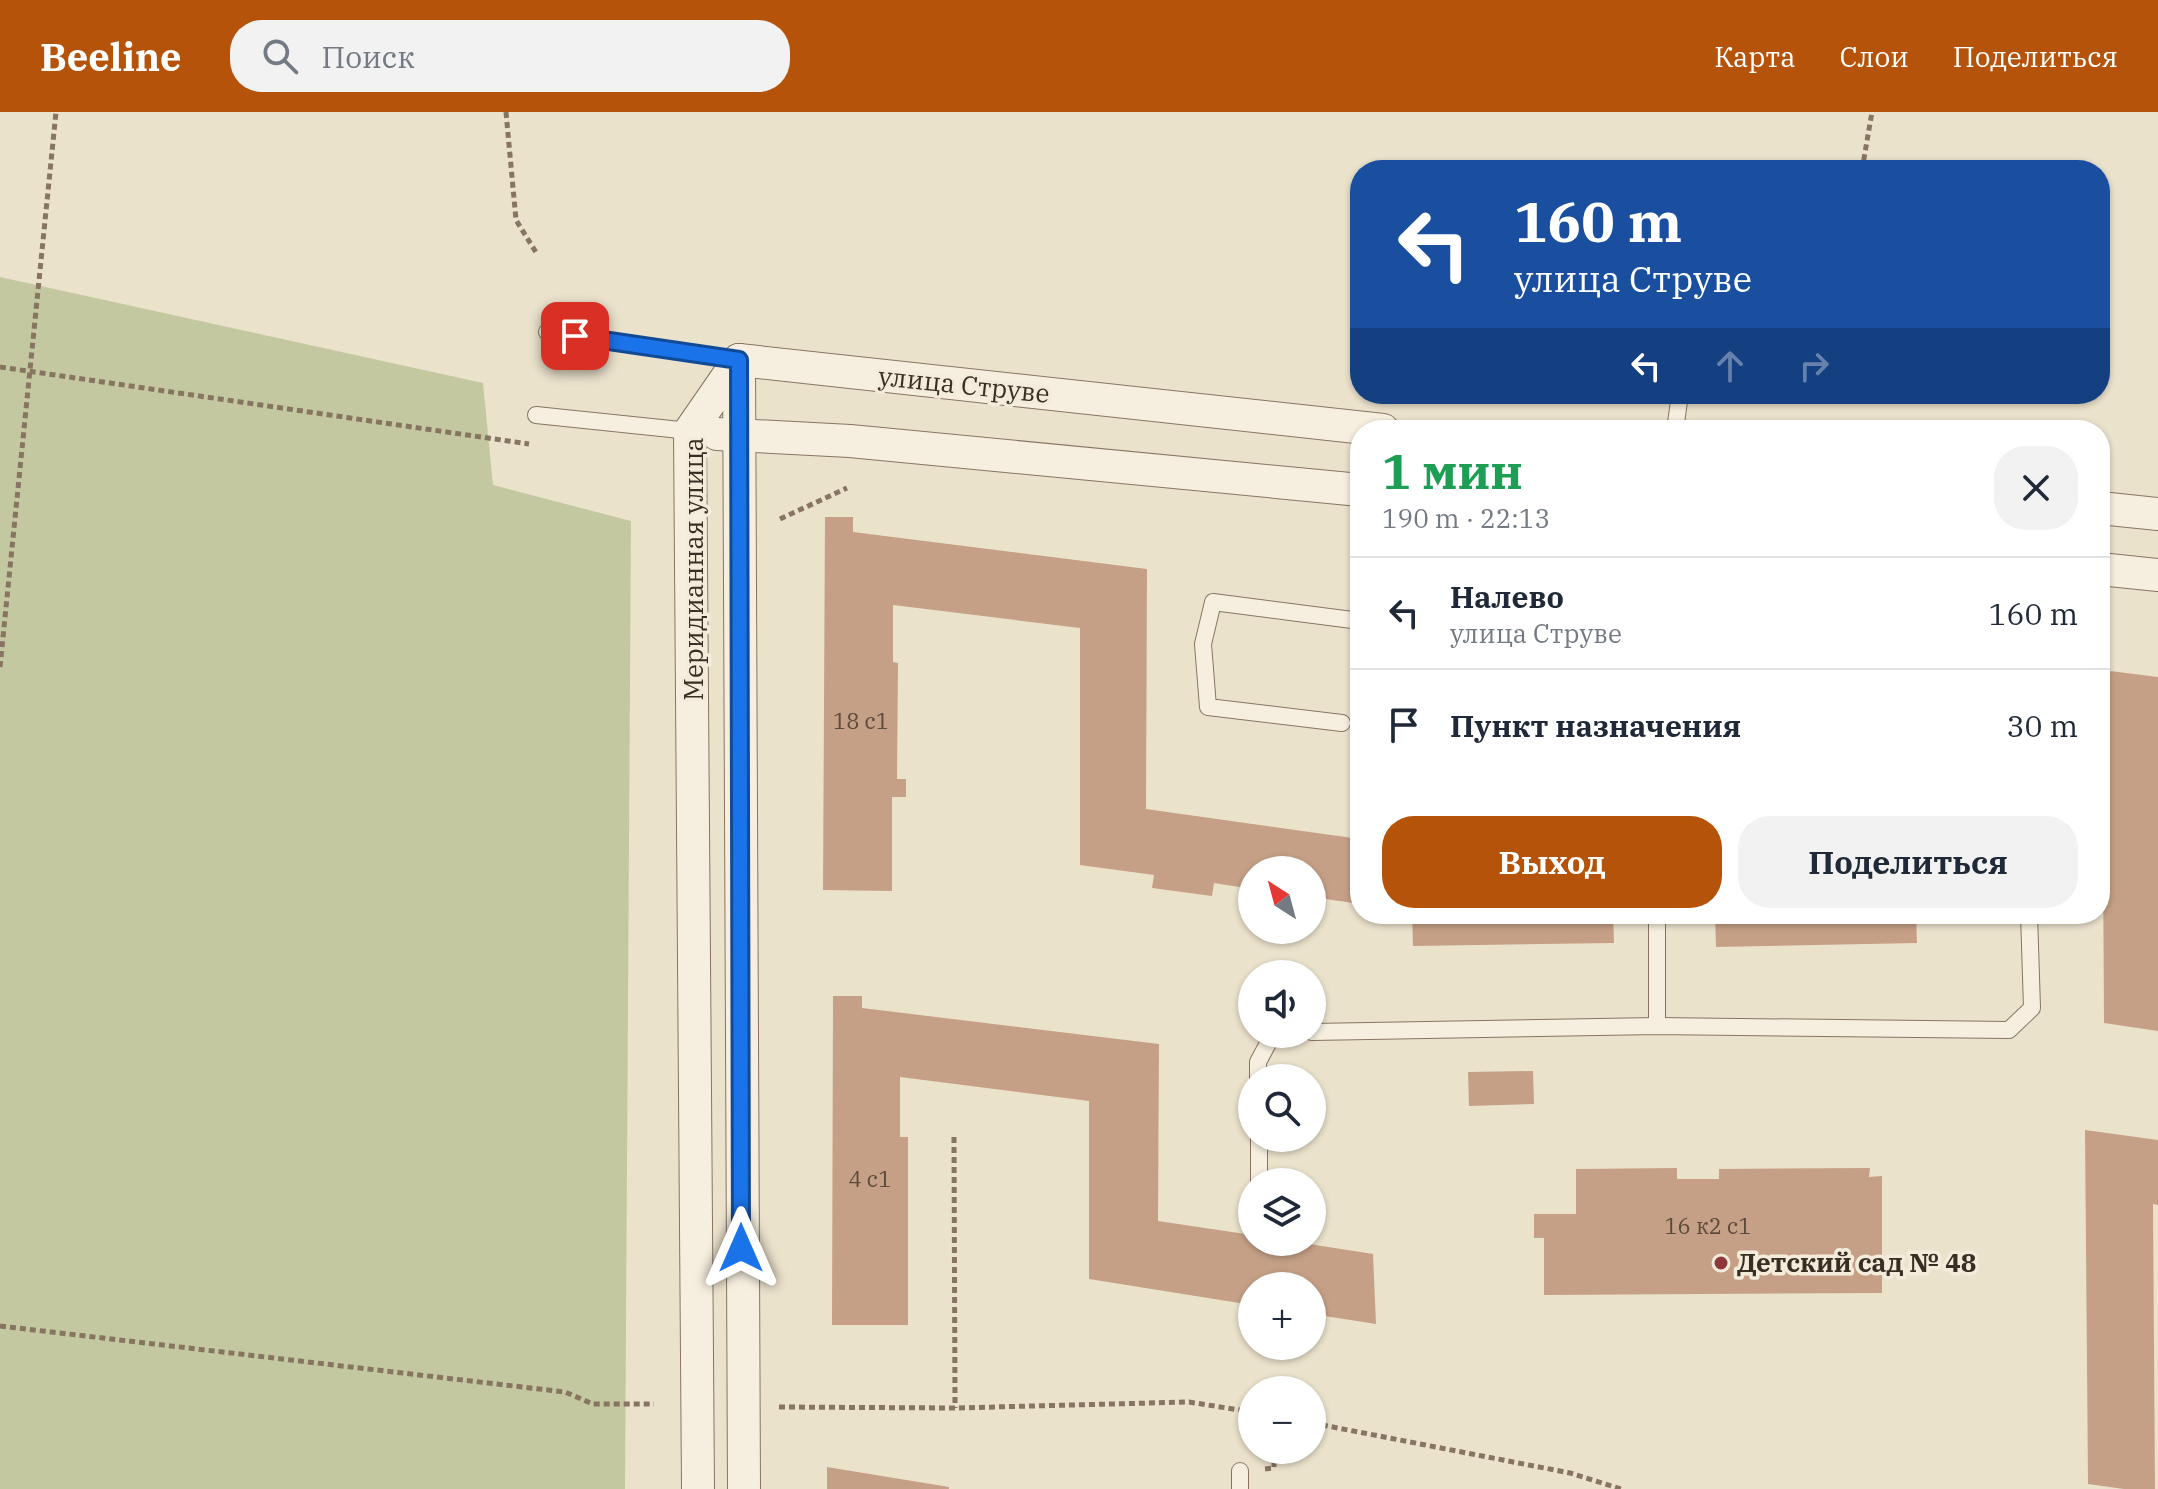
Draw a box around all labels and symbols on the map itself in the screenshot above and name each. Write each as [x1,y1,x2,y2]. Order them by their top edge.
pin [541,302,609,370]
street label: улица Струве [877,358,1051,410]
street label: Меридианная улица [676,437,710,701]
house number: 18 с1 [833,706,889,735]
north arrow [1238,856,1326,944]
house number: 4 с1 [849,1164,891,1193]
position arrow [699,1206,783,1290]
house number: 16 к2 c1 [1664,1211,1752,1240]
place label: Детский сад № 48 [1737,1245,1976,1279]
marker: Детский сад № 48 [1712,1254,1730,1272]

